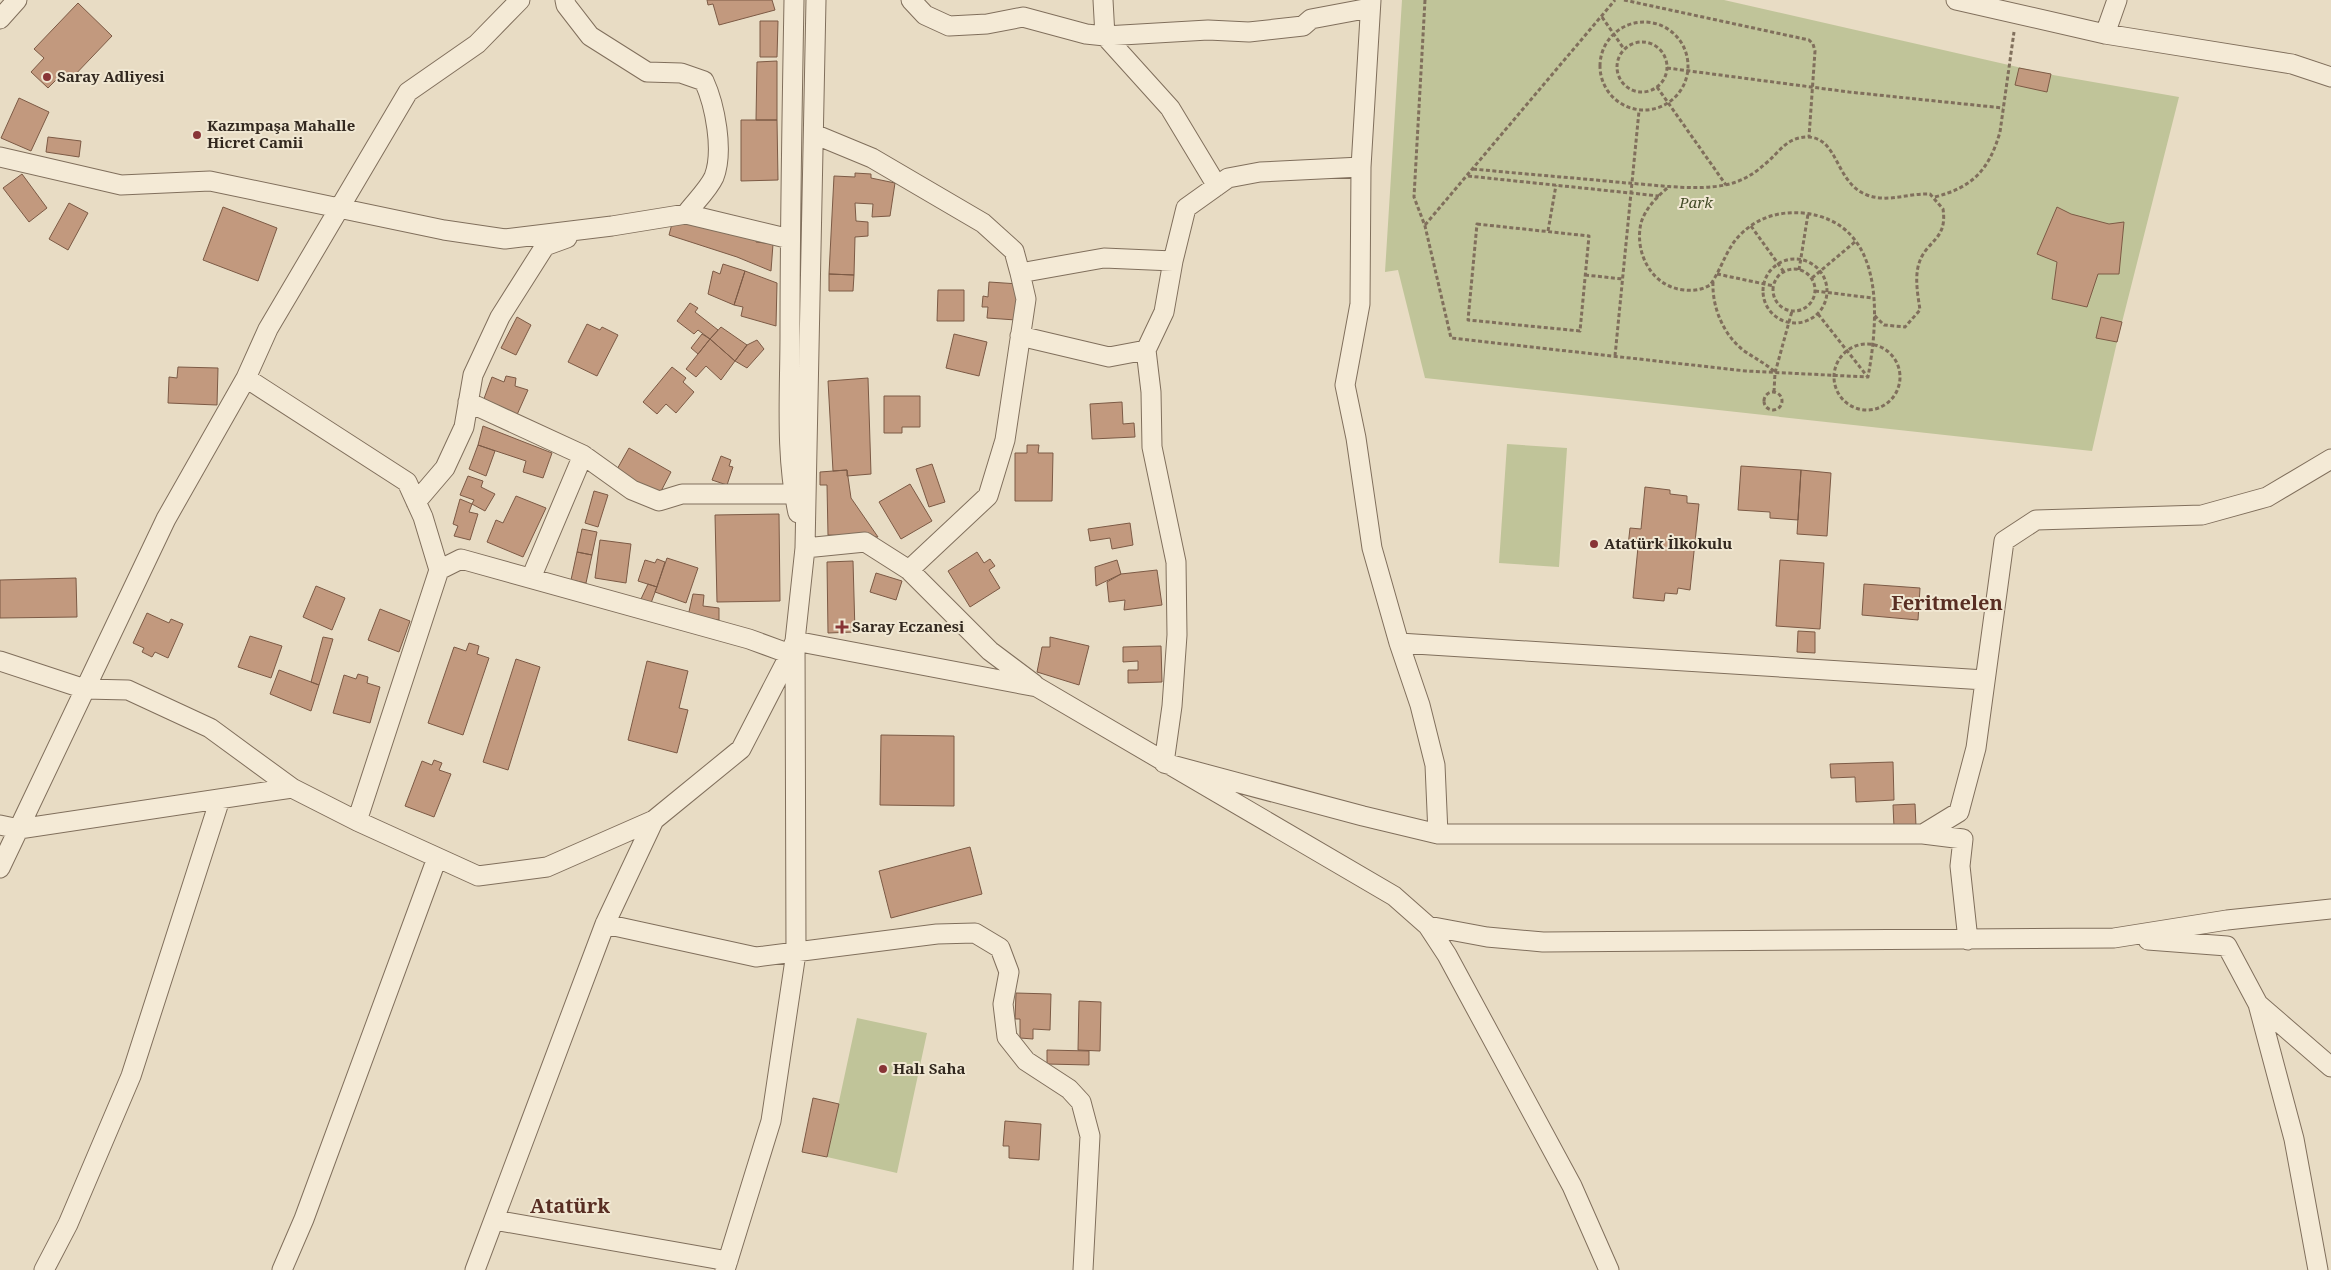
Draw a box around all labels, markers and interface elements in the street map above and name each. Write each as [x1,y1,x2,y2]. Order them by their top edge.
place label: Saray Adliyesi [57,66,165,86]
marker: Saray Adliyesi [41,71,53,83]
place label: Kazımpaşa Mahalle Hicret Camii [207,115,355,152]
marker: Kazımpaşa Mahalle Hicret Camii [191,129,203,141]
park label: Park [1678,192,1713,212]
place label: Atatürk İlkokulu [1604,533,1732,553]
marker: Atatürk İlkokulu [1588,538,1600,550]
district label: Feritmelen [1891,589,2003,616]
place label: Saray Eczanesi [852,616,965,636]
marker: Saray Eczanesi [836,621,848,633]
place label: Halı Saha [893,1058,965,1078]
marker: Halı Saha [877,1063,889,1075]
district label: Atatürk [530,1192,610,1219]

